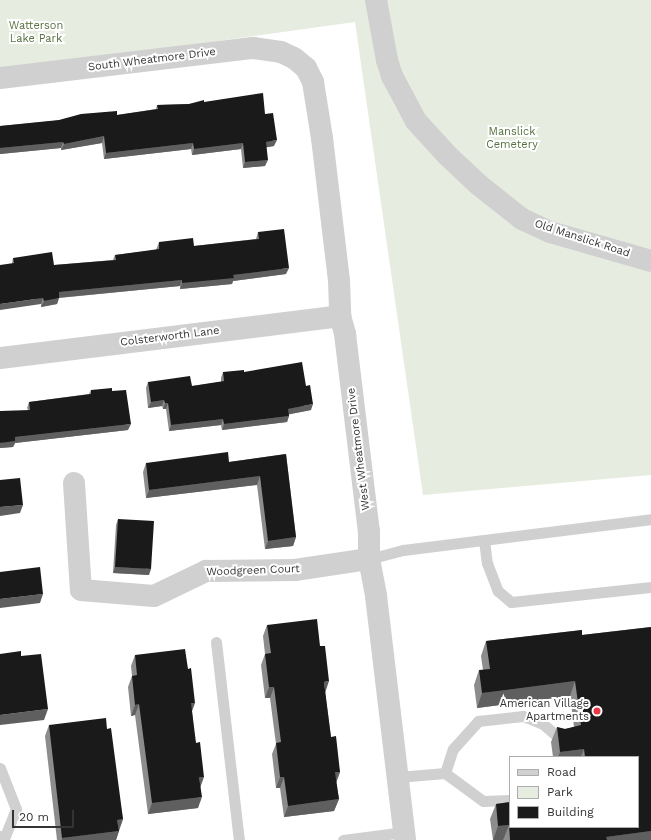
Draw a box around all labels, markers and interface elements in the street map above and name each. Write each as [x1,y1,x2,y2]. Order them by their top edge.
park label: Watterson Lake Park [9,20,63,46]
street label: South Wheatmore Drive [87,46,217,74]
park label: Manslick Cemetery [486,126,538,152]
street label: Old Manslick Road [533,217,631,261]
street label: Colsterworth Lane [120,324,220,350]
street label: West Wheatmore Drive [345,387,373,511]
street label: Woodgreen Court [206,563,300,579]
place label: American Village Apartments [499,698,589,724]
marker: American Village Apartments [592,706,602,716]
legend [509,756,639,828]
text: Road [547,765,576,779]
text: Park [547,785,573,799]
scale bar [14,802,76,828]
text: Building [547,805,594,819]
text: 20 m [19,810,49,824]

